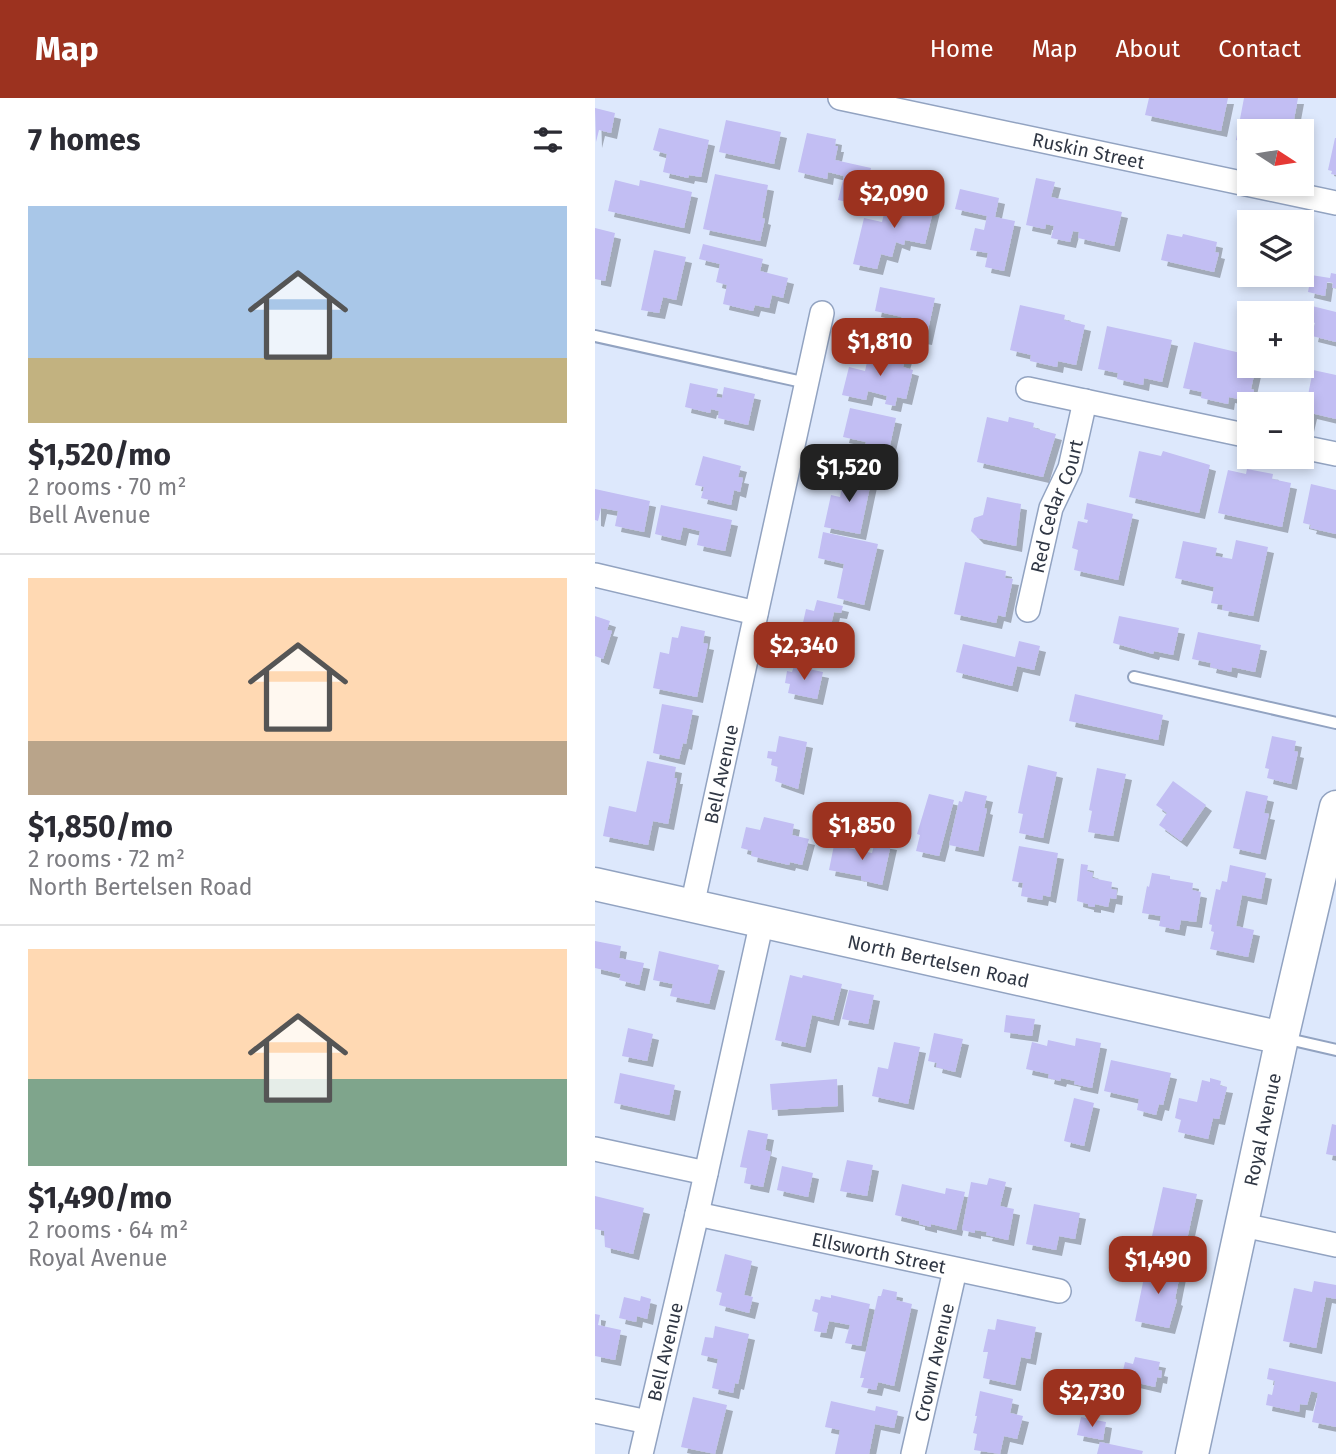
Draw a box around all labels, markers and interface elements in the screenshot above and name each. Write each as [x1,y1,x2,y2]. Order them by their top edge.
text: Map [35,29,99,69]
text: Home [930,35,994,63]
text: Map [1032,35,1078,63]
text: About [1116,35,1180,63]
text: Contact [1218,35,1301,63]
north arrow [1237,119,1314,196]
map controls [1237,119,1314,469]
icon: filters [529,121,567,159]
text: 7 homes [28,122,140,158]
street label: Ruskin Street [1030,128,1147,174]
pin: $2,090 [837,170,951,230]
text: $2,090 [859,179,929,207]
button: layers [1237,210,1314,287]
icon: home [235,252,361,378]
button: + [1237,301,1314,378]
pin: $1,810 [823,318,937,378]
text: $1,810 [848,327,912,355]
button: − [1237,392,1314,469]
text: $1,520/mo [28,437,171,473]
street label: Red Cedar Court [1025,437,1088,575]
pin: $1,520 [792,444,906,504]
text: $1,520 [816,453,882,481]
text: 2 rooms · 70 m² [28,473,186,501]
text: Bell Avenue [28,501,150,529]
pin: $2,340 [747,622,861,682]
icon: home [235,624,361,750]
text: $2,340 [770,631,838,659]
street label: Bell Avenue [699,722,743,826]
pin: $1,850 [805,802,919,862]
text: $1,850/mo [28,809,173,845]
text: $1,850 [828,811,896,839]
text: 2 rooms · 72 m² [28,845,185,873]
text: North Bertelsen Road [28,873,252,901]
street label: North Bertelsen Road [845,929,1032,993]
icon: home [235,995,361,1121]
street label: Royal Avenue [1239,1071,1286,1188]
text: $1,490/mo [28,1180,172,1216]
text: 2 rooms · 64 m² [28,1216,188,1244]
street label: Ellsworth Street [810,1227,948,1278]
pin: $1,490 [1101,1236,1215,1296]
text: Royal Avenue [28,1244,167,1272]
text: $1,490 [1125,1245,1191,1273]
street label: Bell Avenue [642,1300,688,1404]
street label: Crown Avenue [909,1301,959,1424]
pin: $2,730 [1035,1370,1149,1429]
text: $2,730 [1059,1378,1125,1406]

